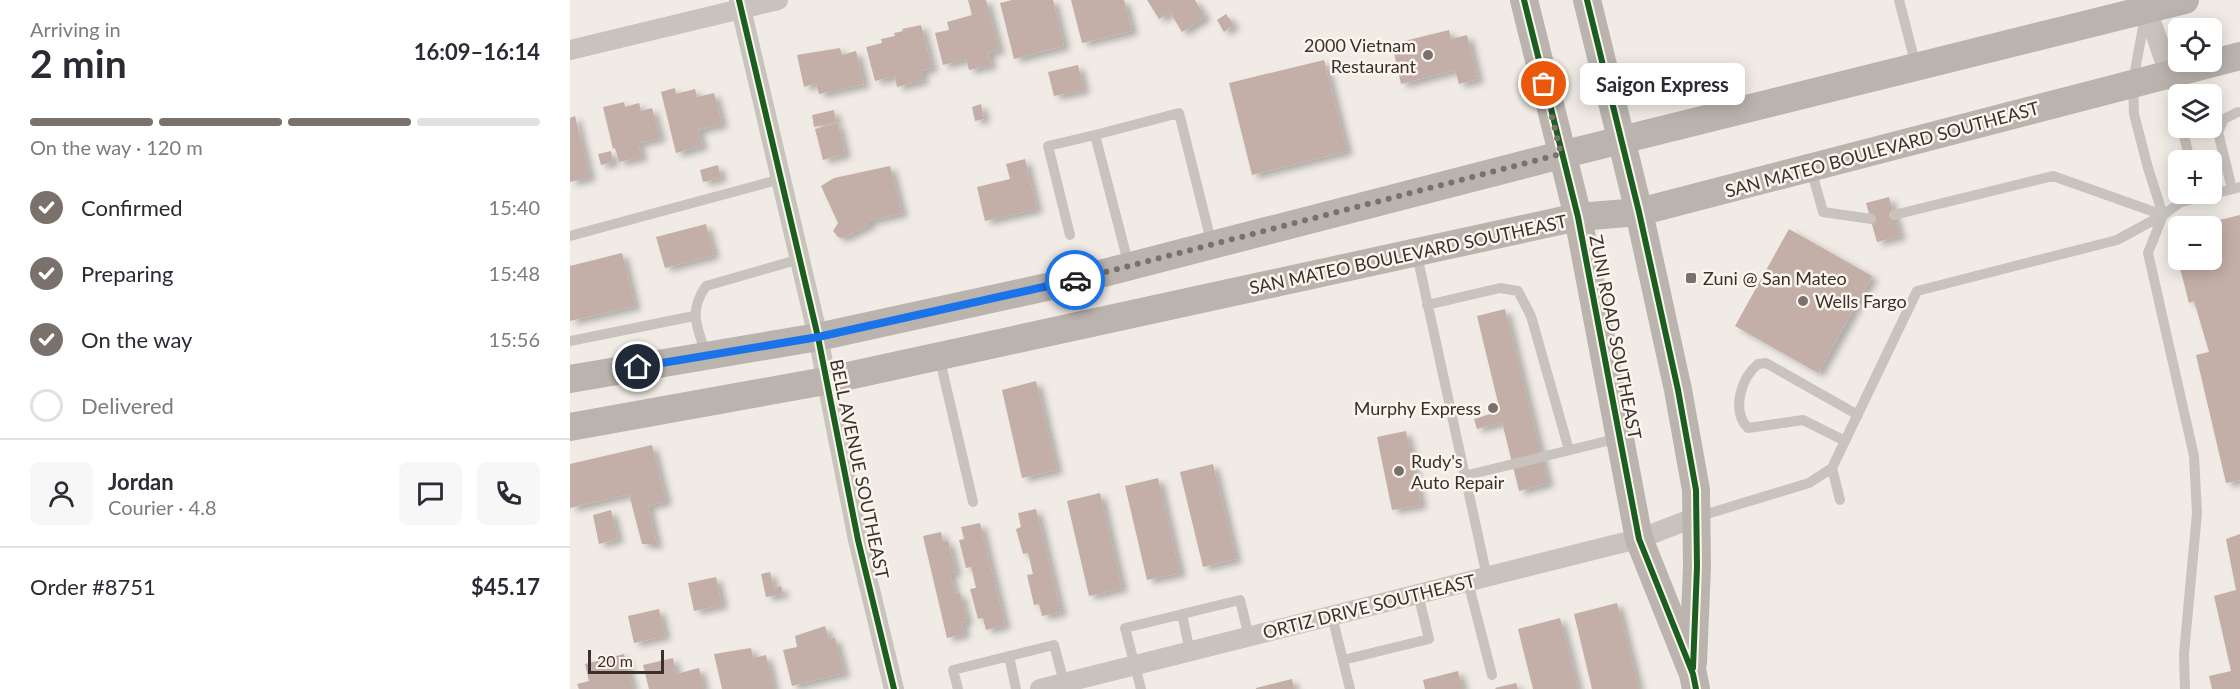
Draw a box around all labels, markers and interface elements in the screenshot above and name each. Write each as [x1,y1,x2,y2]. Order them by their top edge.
text: Arriving in [30,17,121,41]
map controls [2168,18,2222,270]
button: locate [2168,18,2222,72]
place label: 2000 Vietnam Restaurant [1304,34,1417,77]
text: 16:09–16:14 [414,38,540,65]
text: 2 min [30,40,127,86]
marker: 2000 Vietnam Restaurant [1421,48,1435,62]
pin [1518,58,1569,109]
callout: Saigon Express [1580,63,1745,105]
icon: bag [1527,67,1560,100]
text: Saigon Express [1596,72,1729,96]
button: layers [2168,84,2222,138]
street label: SAN MATEO BOULEVARD SOUTHEAST [1723,96,2042,202]
text: On the way · 120 m [30,135,203,159]
button: + [2168,150,2222,204]
icon: check [30,191,63,224]
text: Confirmed [81,194,183,221]
text: 15:40 [489,195,540,219]
street label: SAN MATEO BOULEVARD SOUTHEAST [1247,209,1569,298]
button: − [2168,216,2222,270]
street label: ZUNI ROAD SOUTHEAST [1585,233,1647,442]
courier [1045,250,1105,310]
icon: check [30,257,63,290]
text: Preparing [81,260,173,287]
text: 15:48 [489,261,540,285]
icon: car [1059,264,1092,297]
place label: Zuni @ San Mateo [1703,267,1847,289]
marker: Zuni @ San Mateo [1684,271,1698,285]
place label: Wells Fargo [1815,290,1907,312]
marker: Wells Fargo [1796,294,1810,308]
icon: check [30,323,63,356]
text: On the way [81,326,192,353]
text: 15:56 [489,327,540,351]
pin [612,341,663,392]
icon: home [621,350,654,383]
street label: BELL AVENUE SOUTHEAST [826,357,894,581]
text: Delivered [81,392,174,419]
place label: Murphy Express [1354,397,1481,419]
marker: Murphy Express [1486,401,1500,415]
place label: Rudy's Auto Repair [1411,450,1505,493]
button: person [30,462,93,525]
button: chat [399,462,462,525]
button: phone [477,462,540,525]
marker: Rudy's Auto Repair [1392,464,1406,478]
text: Jordan [108,468,174,495]
text: Courier · 4.8 [108,495,217,519]
street label: ORTIZ DRIVE SOUTHEAST [1260,569,1478,643]
text: Order #8751 [30,573,156,600]
text: $45.17 [471,573,540,600]
scale bar [588,647,664,674]
text: 20 m [597,651,633,670]

